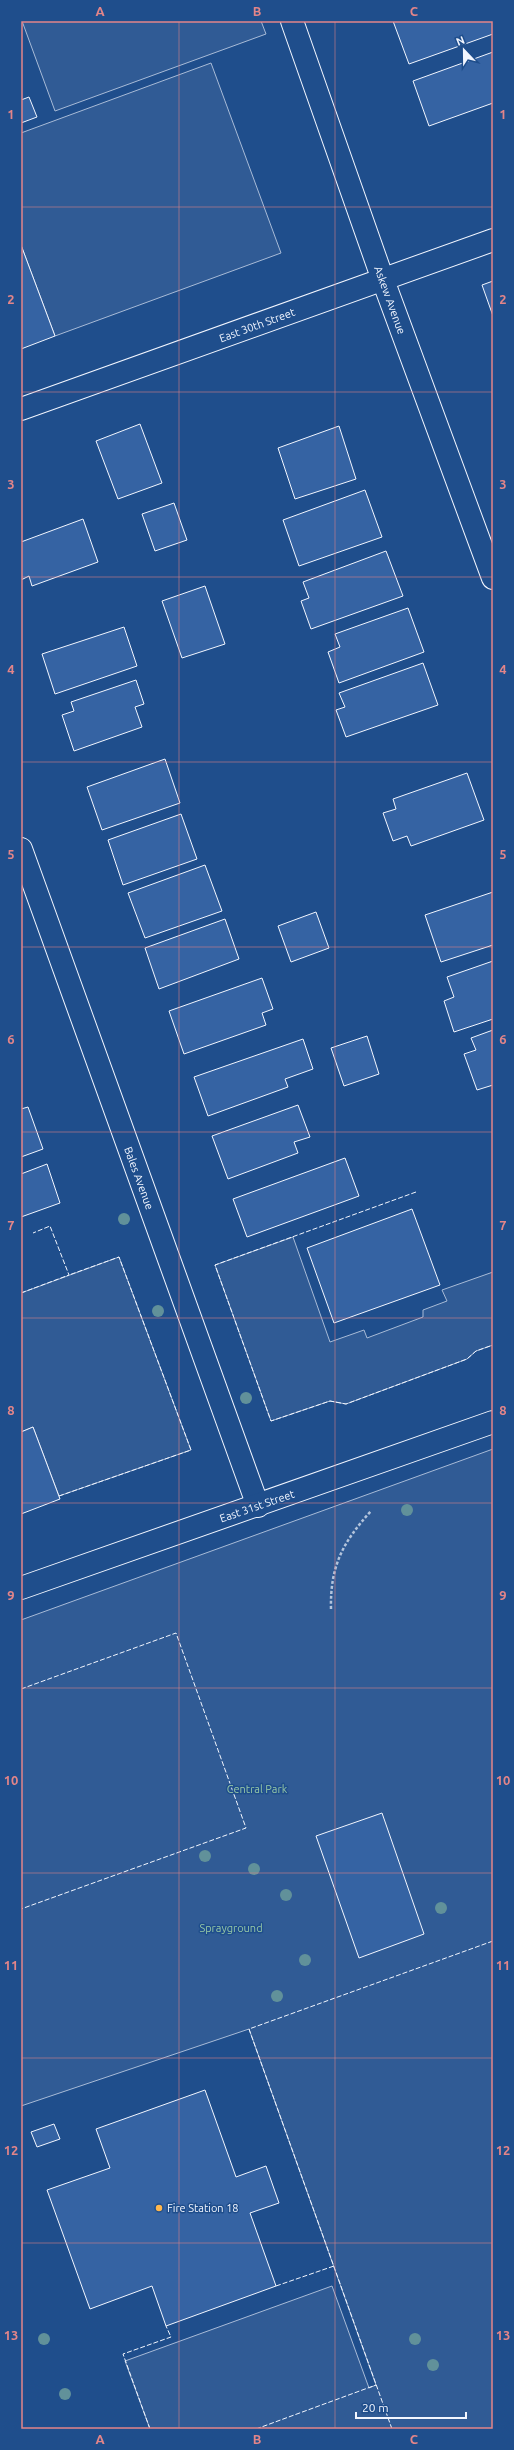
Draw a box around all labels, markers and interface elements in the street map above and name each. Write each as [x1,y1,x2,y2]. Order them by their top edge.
text: A [95,4,105,18]
text: B [253,4,262,18]
text: C [410,4,419,18]
north arrow [444,30,484,70]
text: N [454,34,466,48]
text: 1 [7,107,15,121]
text: 1 [499,107,507,121]
street label: Askew Avenue [372,264,408,336]
text: 2 [7,292,15,306]
text: 2 [499,292,507,306]
street label: East 30th Street [218,306,297,344]
text: 3 [7,477,15,491]
text: 3 [499,477,507,491]
text: 4 [7,662,15,676]
text: 4 [499,662,507,676]
text: 5 [7,847,15,861]
text: 5 [499,847,507,861]
text: 6 [7,1032,15,1046]
text: 6 [499,1032,507,1046]
street label: Bales Avenue [122,1145,156,1211]
text: 7 [7,1218,15,1232]
text: 7 [499,1218,507,1232]
text: 8 [7,1403,15,1417]
text: 8 [499,1403,507,1417]
street label: East 31st Street [218,1487,297,1524]
text: 9 [7,1588,15,1602]
text: 9 [499,1588,507,1602]
text: 10 [4,1773,18,1787]
text: 10 [496,1773,510,1787]
park label: Central Park [227,1783,288,1795]
park label: Sprayground [199,1922,263,1934]
text: 11 [4,1958,18,1972]
text: 11 [496,1958,510,1972]
text: 12 [4,2143,18,2157]
text: 12 [496,2143,510,2157]
place label: Fire Station 18 [167,2202,239,2214]
marker: Fire Station 18 [154,2203,164,2213]
text: 13 [4,2328,18,2342]
text: 13 [496,2328,510,2342]
scale bar [356,2394,466,2420]
text: 20 m [362,2401,389,2414]
text: A [95,2432,105,2446]
text: B [253,2432,262,2446]
text: C [410,2432,419,2446]

